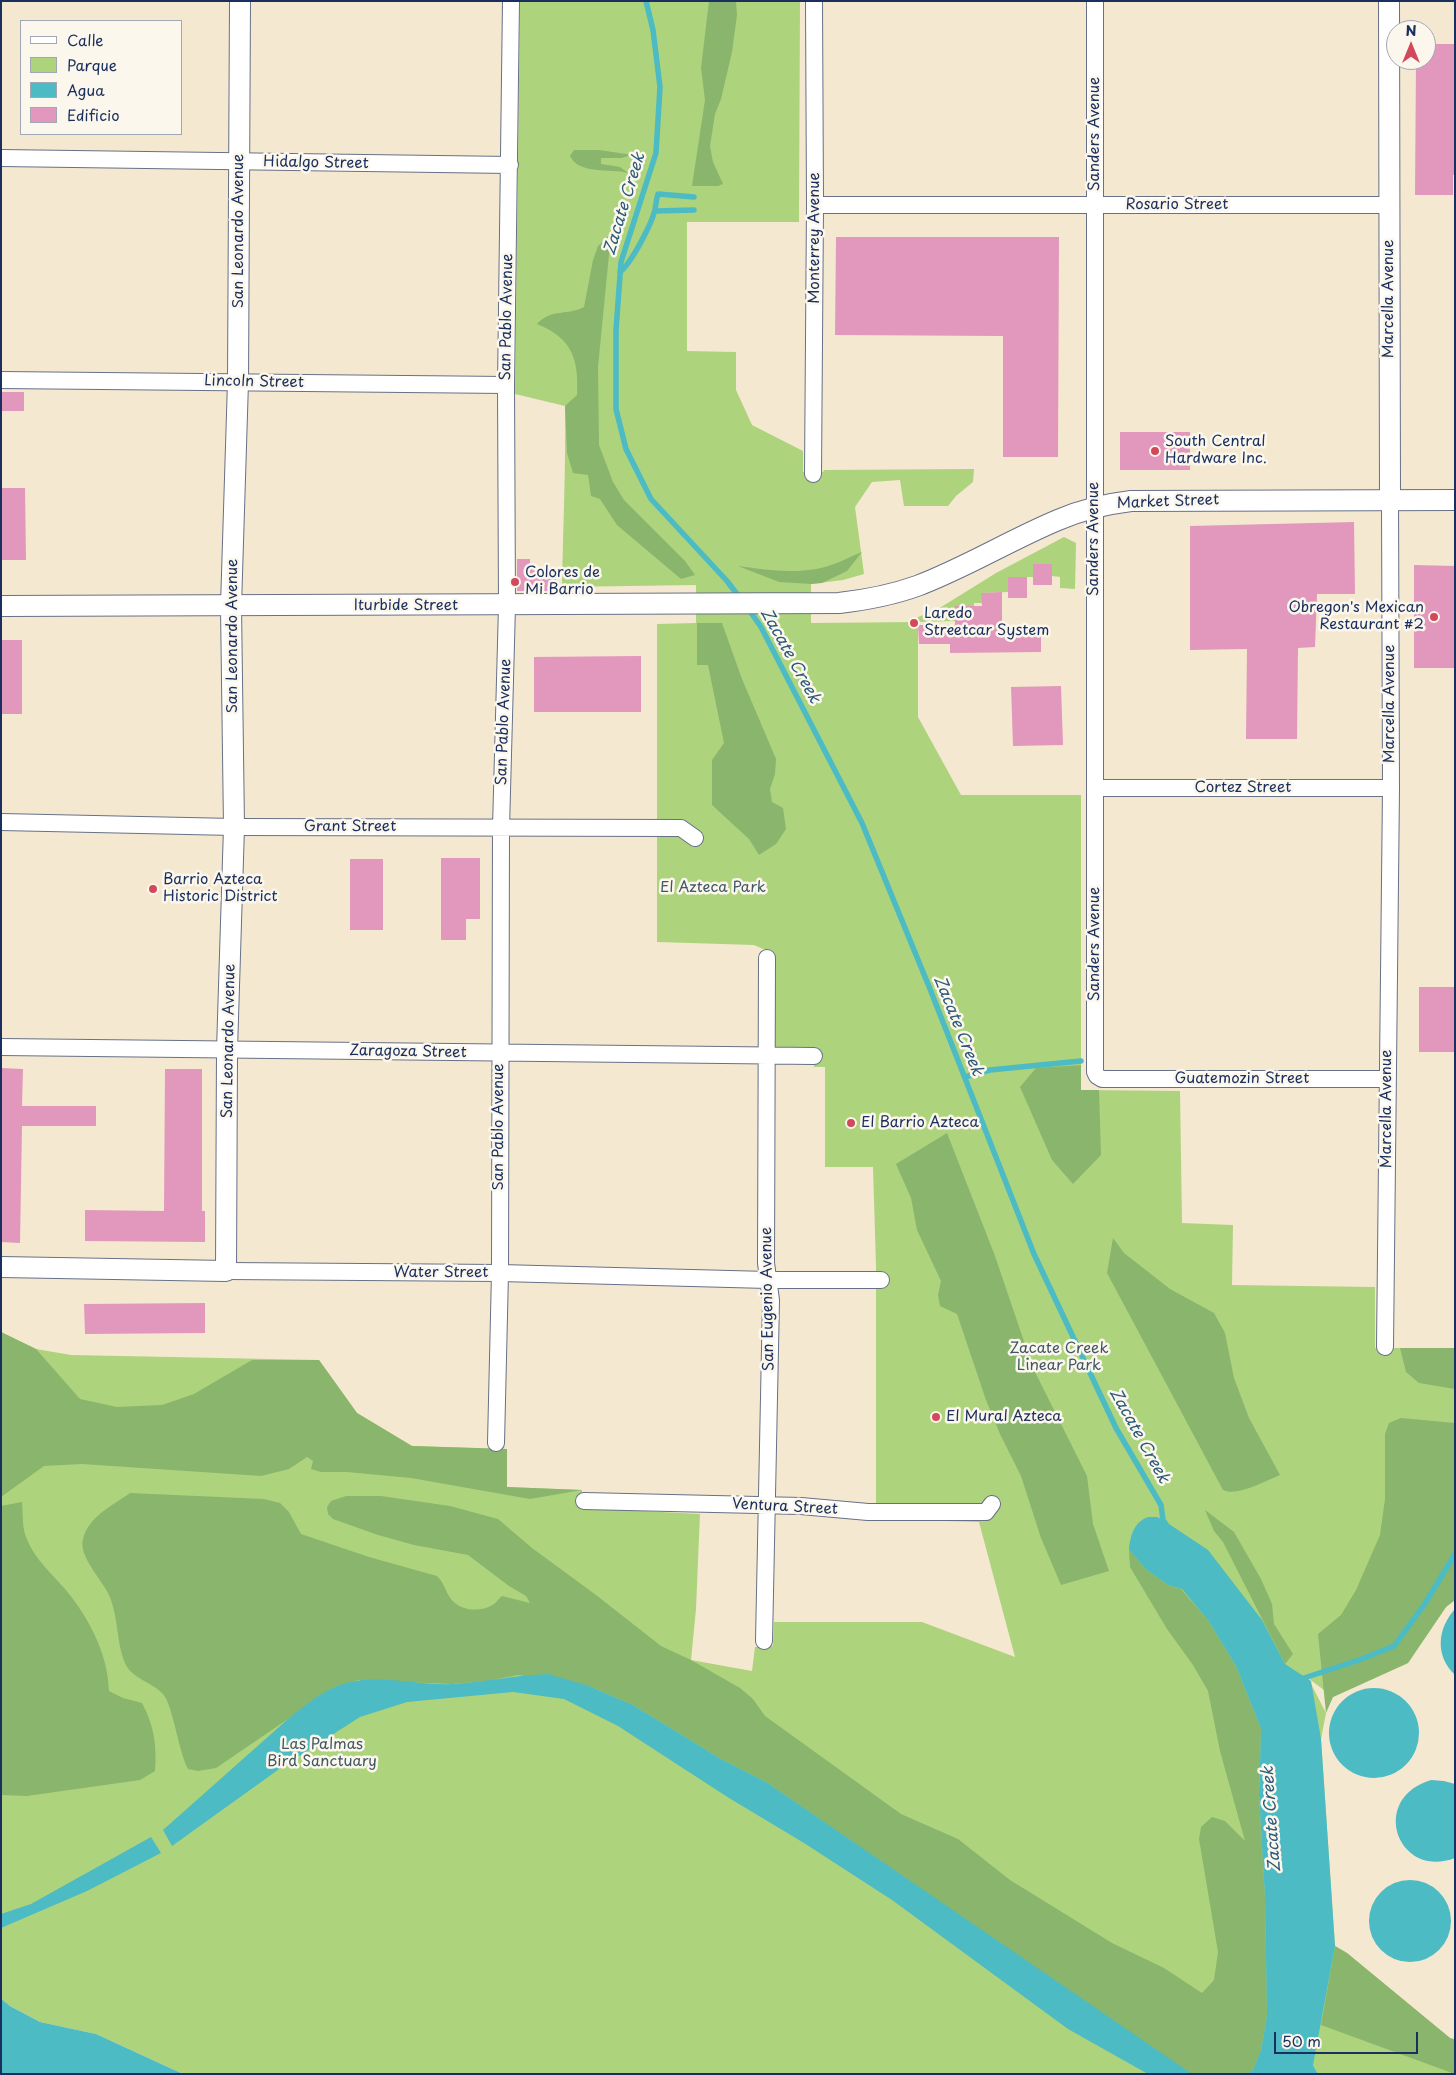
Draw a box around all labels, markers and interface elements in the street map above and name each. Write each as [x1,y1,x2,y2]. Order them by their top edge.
legend [20,20,182,135]
north arrow [1386,20,1436,70]
text: N [1405,20,1417,41]
text: Calle [67,28,104,51]
text: Parque [67,53,117,76]
street label: Sanders Avenue [1086,77,1104,191]
text: Agua [67,78,105,101]
text: Edificio [67,103,120,126]
water label: Zacate Creek [600,151,650,257]
street label: Hidalgo Street [263,153,369,173]
street label: San Leonardo Avenue [230,154,248,308]
street label: Monterrey Avenue [806,172,824,304]
street label: Rosario Street [1126,196,1228,214]
street label: Marcella Avenue [1380,240,1398,358]
street label: San Pablo Avenue [497,253,517,381]
street label: Lincoln Street [204,372,304,392]
place label: South Central Hardware Inc. [1165,433,1267,468]
marker: South Central Hardware Inc. [1149,445,1161,457]
street label: Sanders Avenue [1085,482,1103,596]
street label: Market Street [1117,491,1219,513]
street label: San Leonardo Avenue [224,559,242,713]
place label: Colores de Mi Barrio [525,564,600,599]
marker: Colores de Mi Barrio [509,576,521,588]
street label: Iturbide Street [354,597,458,615]
place label: Obregon's Mexican Restaurant #2 [1289,599,1424,634]
water label: Zacate Creek [756,605,824,707]
place label: Laredo Streetcar System [924,605,1049,640]
marker: Obregon's Mexican Restaurant #2 [1428,611,1440,623]
marker: Laredo Streetcar System [908,617,920,629]
street label: Marcella Avenue [1381,645,1399,763]
street label: San Pablo Avenue [493,658,515,786]
street label: Cortez Street [1195,779,1291,797]
street label: Grant Street [304,818,396,836]
place label: Barrio Azteca Historic District [163,871,277,906]
park label: El Azteca Park [660,879,766,897]
marker: Barrio Azteca Historic District [147,883,159,895]
street label: Sanders Avenue [1086,887,1104,1001]
street label: San Leonardo Avenue [219,964,239,1118]
water label: Zacate Creek [929,973,987,1079]
street label: Zaragoza Street [349,1042,467,1062]
street label: Marcella Avenue [1378,1050,1396,1168]
street label: San Pablo Avenue [490,1064,508,1190]
street label: Guatemozin Street [1175,1070,1309,1088]
place label: El Barrio Azteca [861,1114,979,1132]
marker: El Barrio Azteca [845,1117,857,1129]
street label: San Eugenio Avenue [758,1227,778,1371]
street label: Water Street [394,1264,488,1282]
park label: Zacate Creek Linear Park [1009,1340,1109,1375]
water label: Zacate Creek [1105,1385,1173,1487]
place label: El Mural Azteca [946,1408,1062,1426]
marker: El Mural Azteca [930,1411,942,1423]
street label: Ventura Street [732,1495,838,1519]
park label: Las Palmas Bird Sanctuary [267,1736,377,1771]
water label: Zacate Creek [1259,1766,1285,1872]
scale bar [1276,2022,1420,2054]
text: 50 m [1282,2029,1321,2052]

